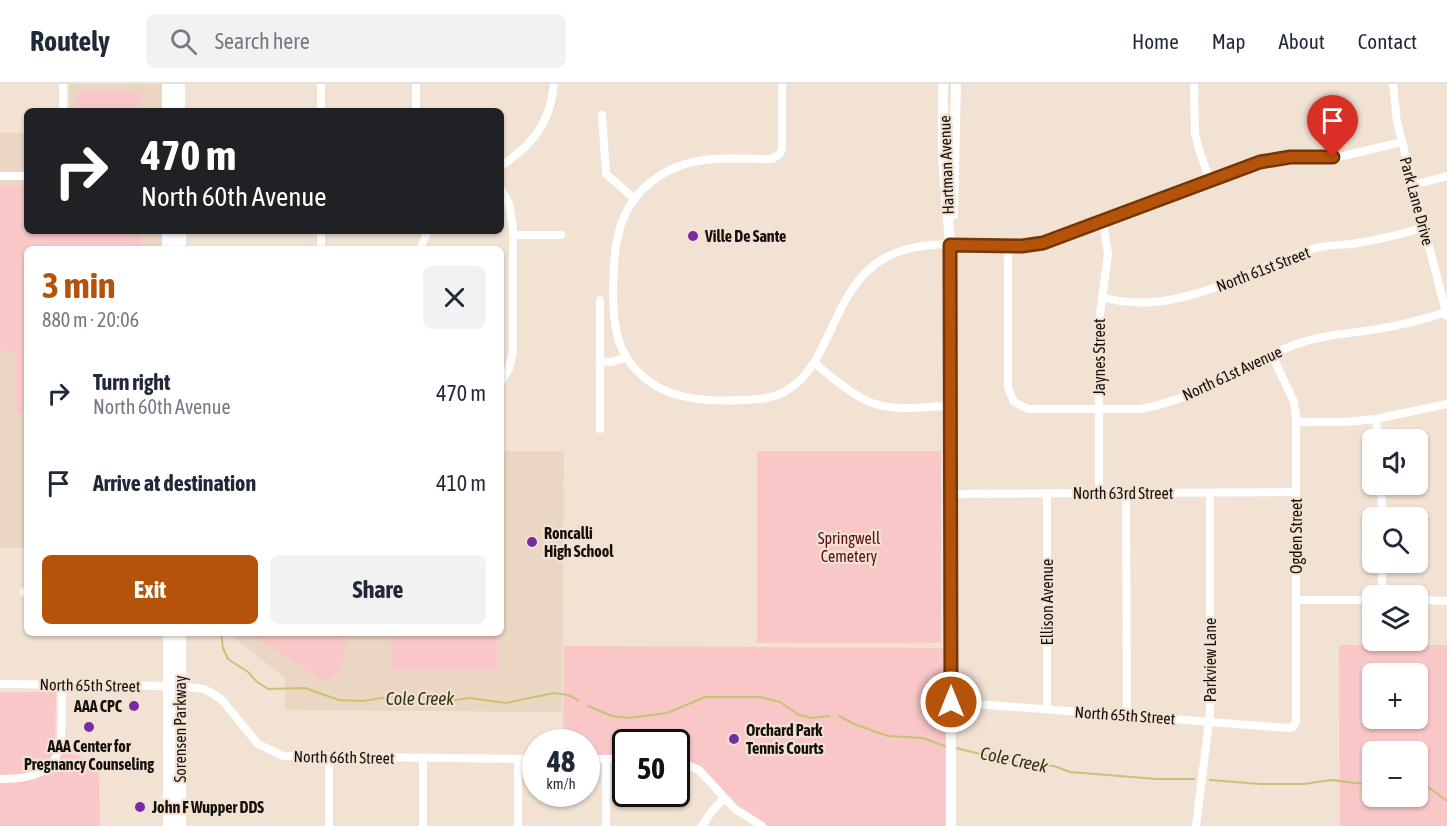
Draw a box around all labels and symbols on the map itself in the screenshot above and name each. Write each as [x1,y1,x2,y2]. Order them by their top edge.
pin [1307,95,1358,157]
street label: Hartman Avenue [935,115,957,215]
street label: Park Lane Drive [1397,155,1437,247]
place label: Ville De Sante [704,227,786,245]
marker: Ville De Sante [686,229,700,243]
street label: North 61st Street [1214,243,1313,295]
street label: Jaynes Street [1090,318,1109,396]
street label: North 61st Avenue [1179,342,1285,404]
street label: North 63rd Street [1073,484,1174,502]
street label: Ogden Street [1287,498,1306,574]
place label: Roncalli High School [544,524,614,560]
park label: Springwell Cemetery [818,529,881,566]
marker: Roncalli High School [525,535,539,549]
street label: Ellison Avenue [1038,559,1056,645]
street label: Parkview Lane [1201,618,1219,702]
position arrow [919,670,983,734]
street label: North 65th Street [39,675,141,695]
street label: Sorensen Parkway [171,675,190,783]
water label: Cole Creek [386,688,455,709]
place label: AAA CPC [73,697,123,715]
marker: AAA CPC [127,699,141,713]
street label: North 65th Street [1074,703,1176,728]
marker: AAA Center for Pregnancy Counseling [82,720,96,734]
place label: Orchard Park Tennis Courts [746,721,824,757]
speed limit sign: 50 [612,729,690,807]
marker: Orchard Park Tennis Courts [727,732,741,746]
place label: AAA Center for Pregnancy Counseling [24,737,154,773]
water label: Cole Creek [978,742,1051,777]
street label: North 66th Street [293,747,395,767]
place label: John F Wupper DDS [151,798,264,816]
marker: John F Wupper DDS [133,800,147,814]

